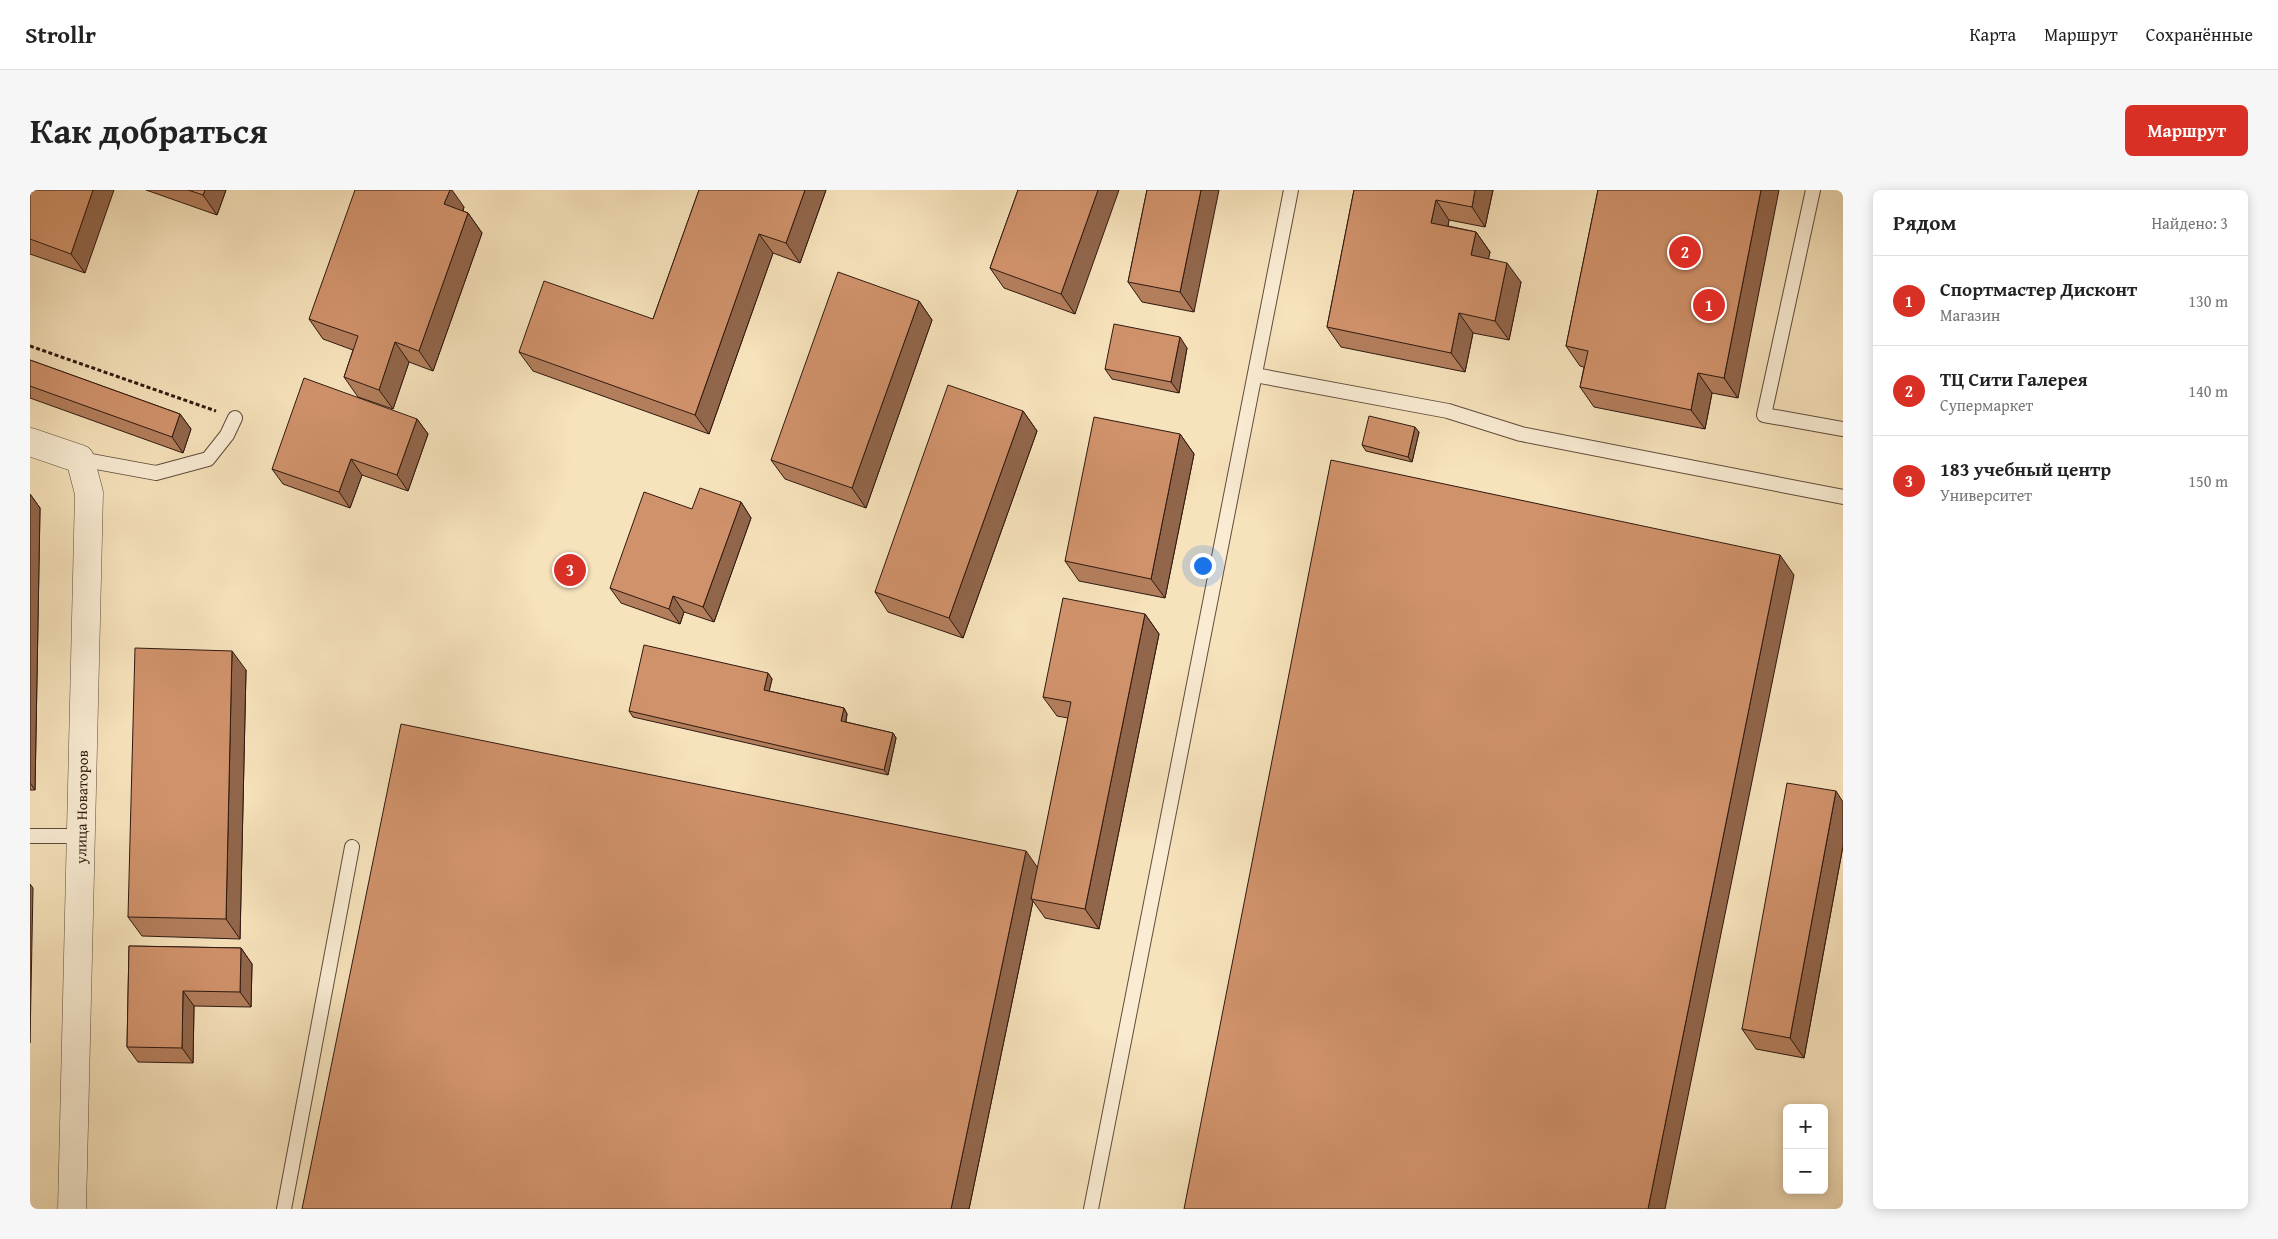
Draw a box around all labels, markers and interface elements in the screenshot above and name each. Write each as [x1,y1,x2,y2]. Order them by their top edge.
text: Strollr [25,17,96,52]
text: Карта [1970,21,2016,48]
text: Маршрут [2044,21,2118,48]
text: Сохранённые [2146,21,2253,48]
text: Как добраться [30,105,268,156]
button: Маршрут [2125,105,2248,156]
text: Рядом [1893,207,1956,238]
text: Найдено: 3 [2151,211,2228,235]
pin: 2 [1669,233,1701,271]
text: Спортмастер Дисконт [1940,275,2137,303]
pin: 1 [1693,286,1725,324]
text: 1 [1905,289,1913,313]
text: 130 m [2188,289,2228,313]
text: Магазин [1940,303,2000,327]
text: ТЦ Сити Галерея [1940,365,2088,393]
text: 2 [1905,379,1913,403]
text: 140 m [2188,379,2228,403]
text: Супермаркет [1940,393,2033,417]
text: 183 учебный центр [1940,455,2111,483]
text: 3 [1905,469,1913,493]
text: 150 m [2188,469,2228,493]
text: Университет [1940,483,2032,507]
pin: 3 [554,551,586,589]
your location [1190,553,1216,579]
street label: улица Новаторов [70,750,93,865]
map controls [1783,1104,1828,1194]
button: + [1783,1104,1828,1149]
button: − [1783,1149,1828,1194]

